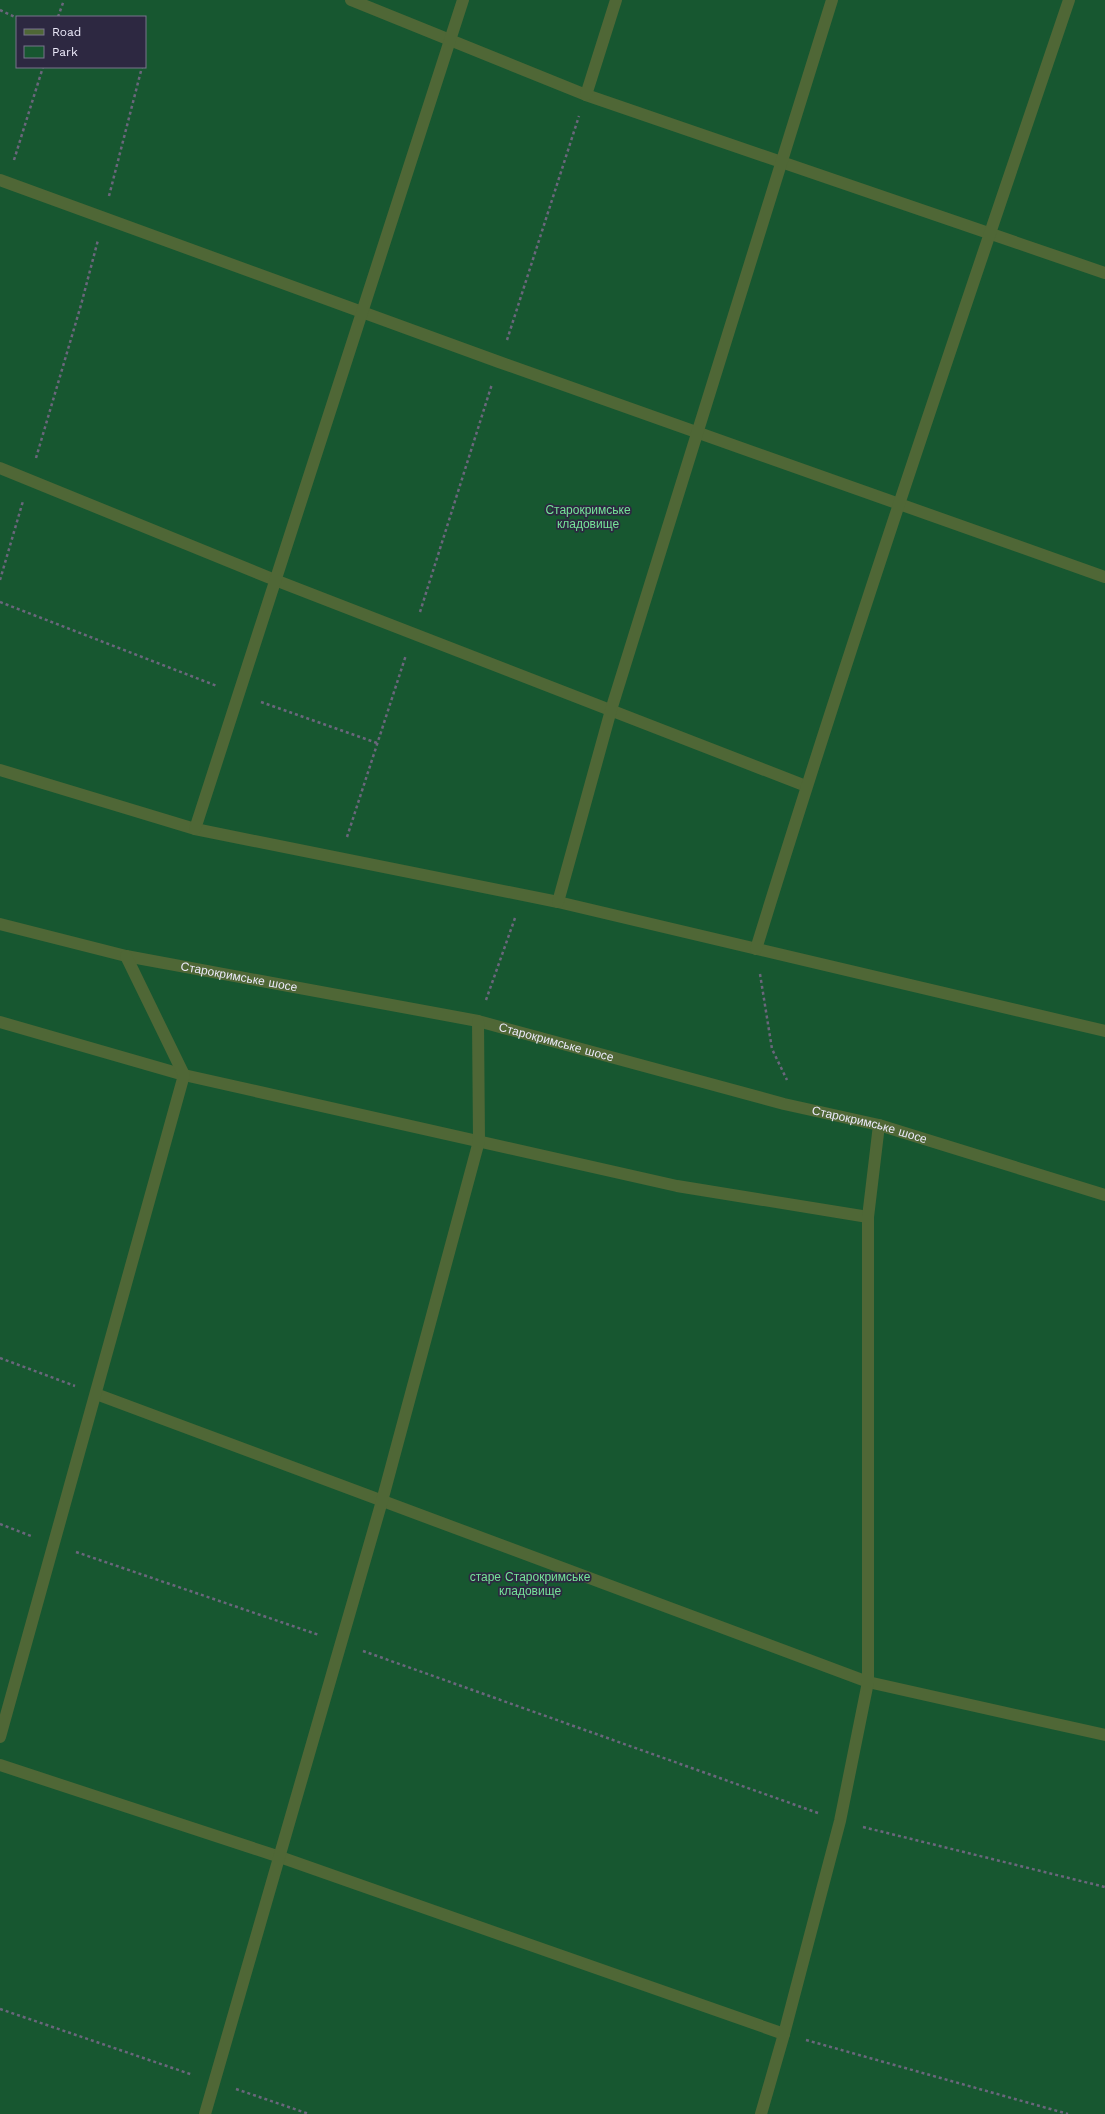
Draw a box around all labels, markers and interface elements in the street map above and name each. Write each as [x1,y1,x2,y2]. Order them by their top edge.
legend [16,16,146,68]
text: Road [52,25,81,39]
text: Park [52,45,78,59]
park label: Старокримське кладовище [545,503,631,531]
street label: Старокримське шосе [180,959,299,995]
street label: Старокримське шосе [497,1020,616,1065]
street label: Старокримське шосе [811,1103,929,1147]
park label: старе Старокримське кладовище [470,1570,591,1598]

